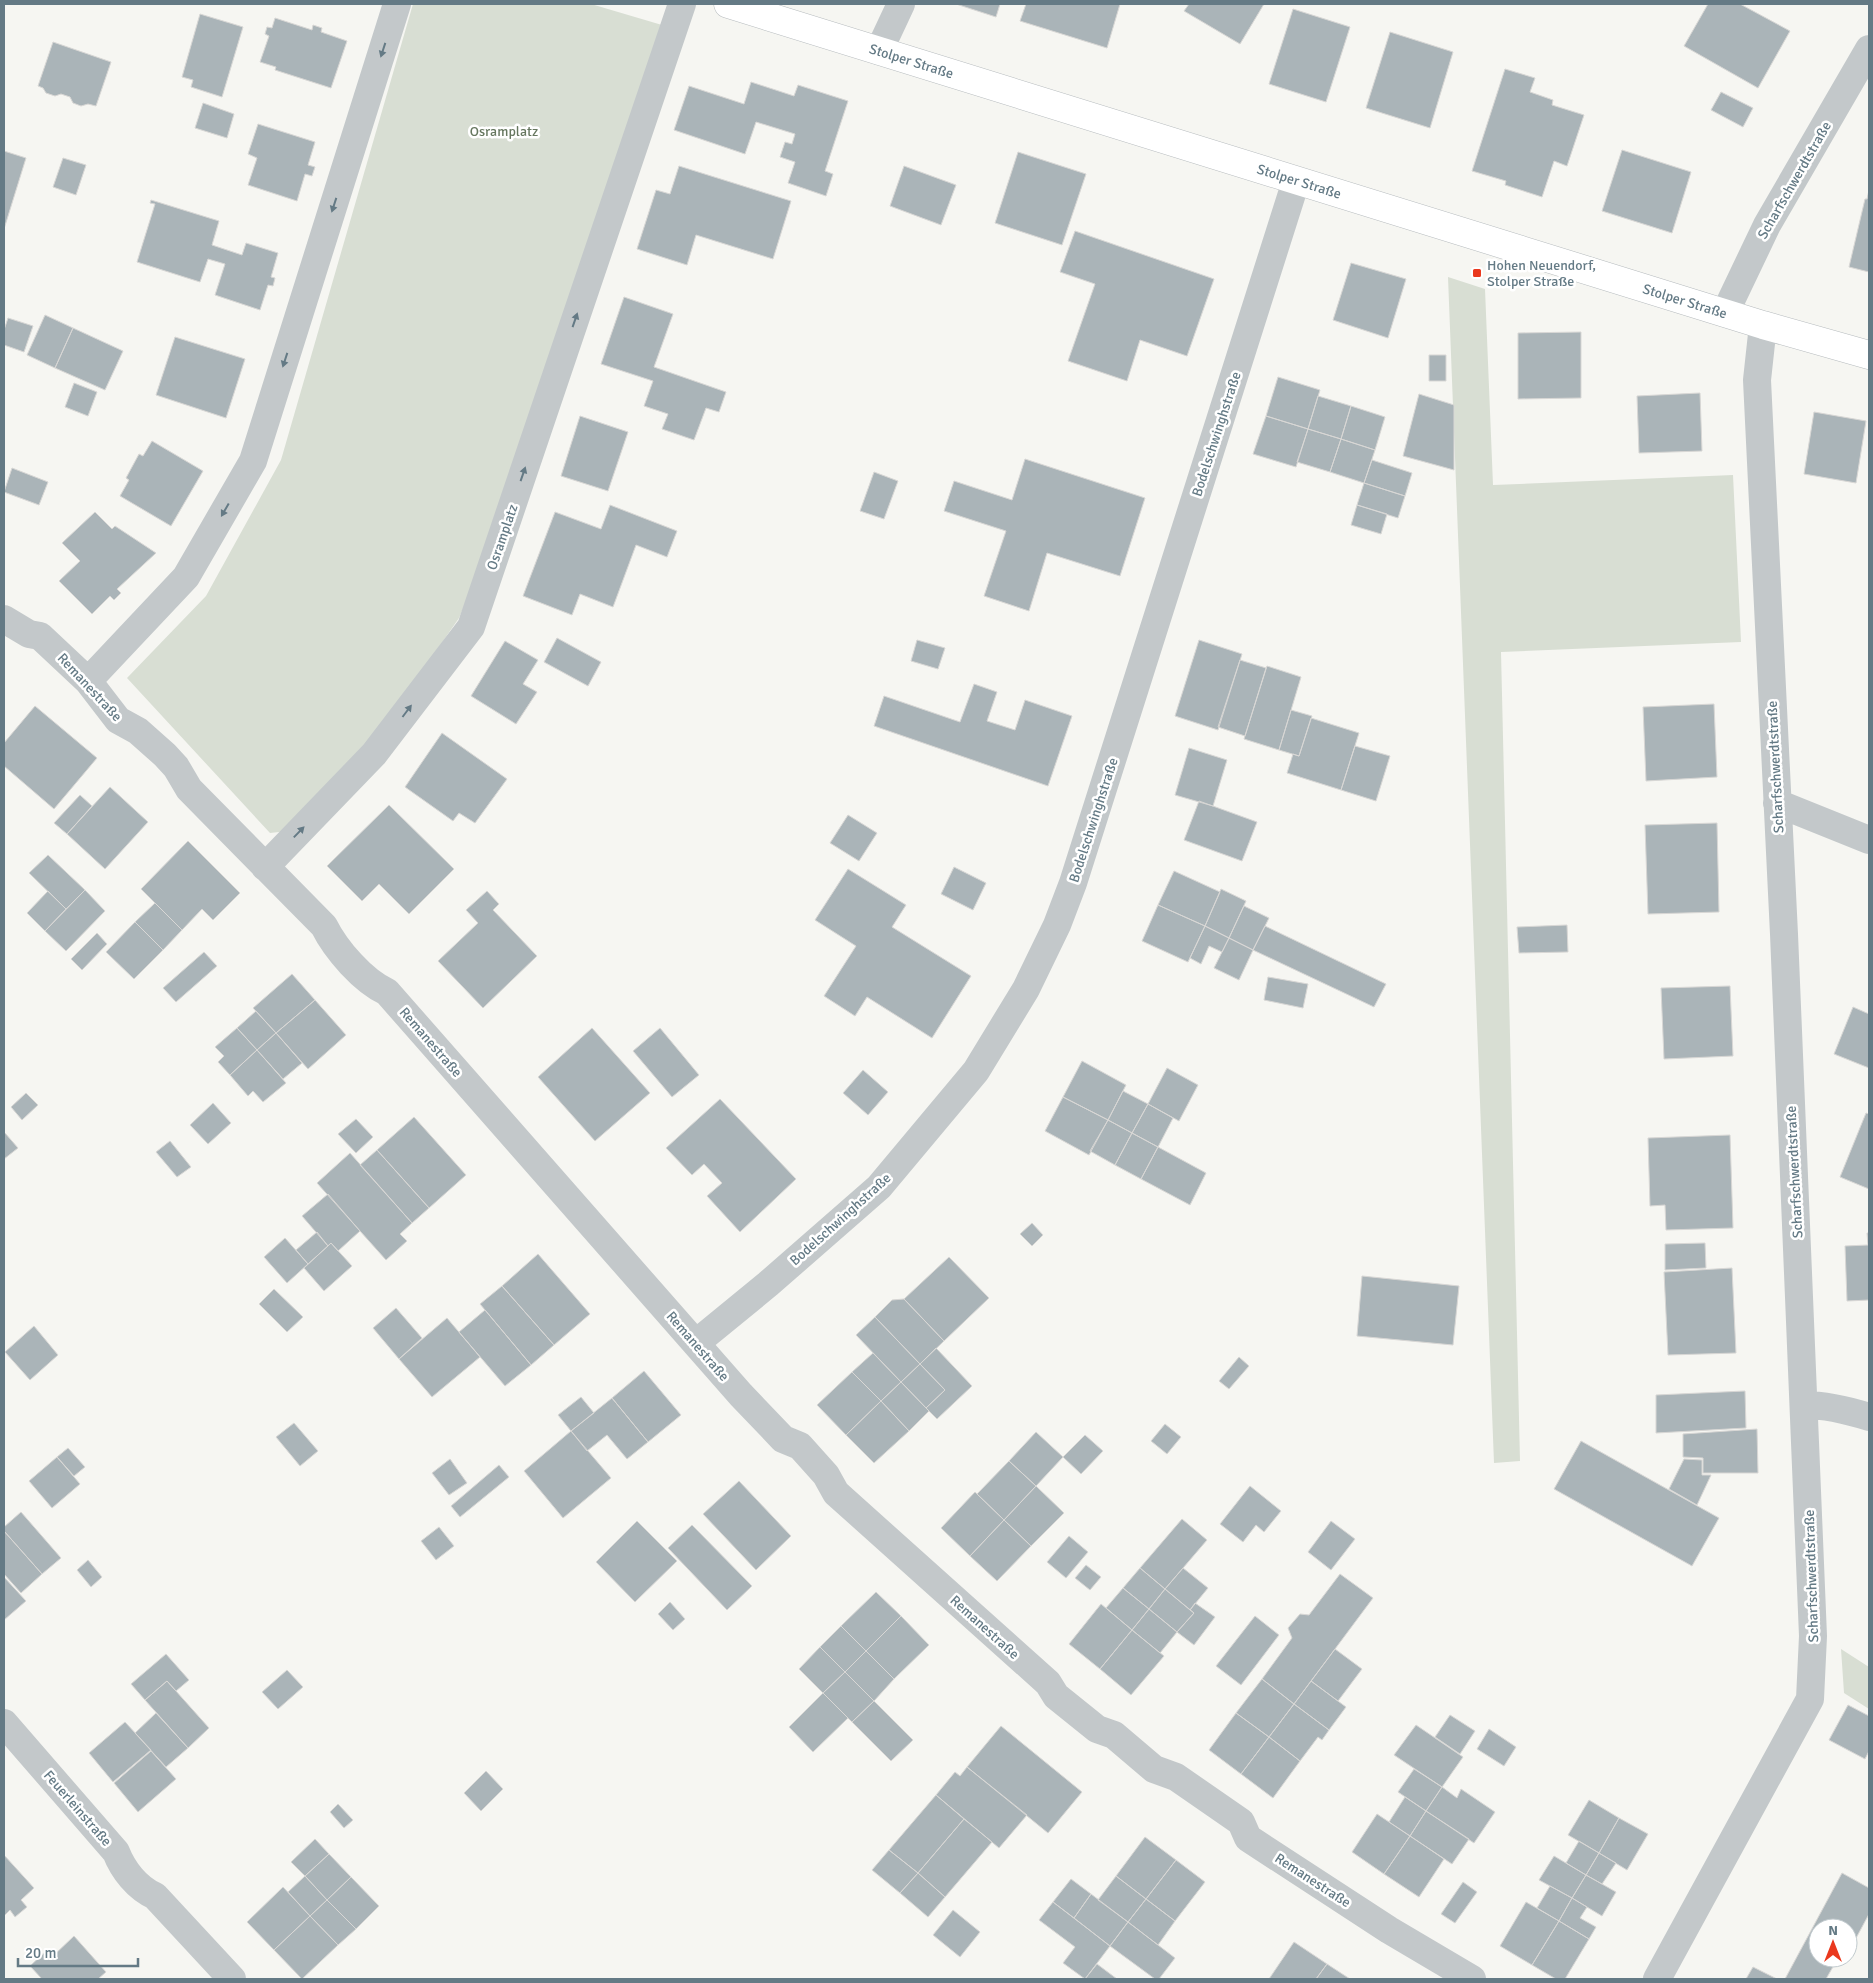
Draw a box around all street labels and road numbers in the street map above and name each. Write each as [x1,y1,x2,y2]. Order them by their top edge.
street label: Stolper Straße [867,40,955,82]
street label: Scharfschwerdtstraße [1754,119,1835,242]
street label: Stolper Straße [1255,161,1343,203]
street label: Stolper Straße [1641,280,1729,322]
street label: Bodelschwinghstraße [1188,370,1245,499]
street label: Osramplatz [483,502,522,572]
street label: Remanestraße [54,650,126,725]
street label: Scharfschwerdtstraße [1764,700,1787,834]
street label: Bodelschwinghstraße [1065,756,1122,885]
street label: Remanestraße [396,1004,466,1081]
street label: Scharfschwerdtstraße [1783,1105,1806,1239]
street label: Bodelschwinghstraße [786,1170,894,1269]
street label: Remanestraße [663,1308,733,1385]
street label: Scharfschwerdtstraße [1801,1509,1822,1643]
street label: Remanestraße [947,1592,1023,1663]
street label: Feuerleinstraße [40,1767,115,1850]
street label: Remanestraße [1272,1850,1354,1911]

